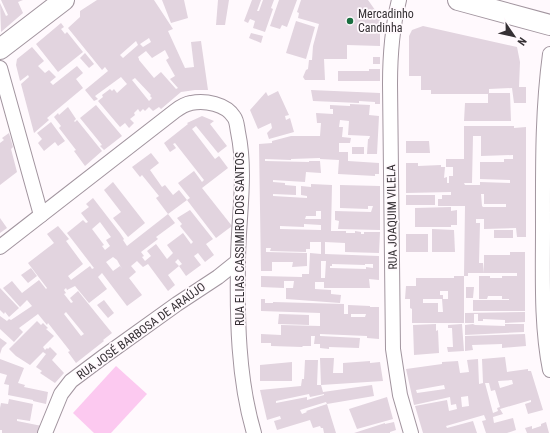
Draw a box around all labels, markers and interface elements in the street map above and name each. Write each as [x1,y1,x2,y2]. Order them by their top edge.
place label: Mercadinho Candinha [358,7,414,35]
marker: Mercadinho Candinha [345,16,355,26]
north arrow [494,16,534,56]
text: N [514,35,529,48]
street label: RUA ELIAS CASSIMIRO DOS SANTOS [233,152,247,326]
street label: RUA JOAQUIM VILELA [384,164,400,270]
street label: RUA JOSÉ BARBOSA DE ARAÚJO [73,279,208,382]

